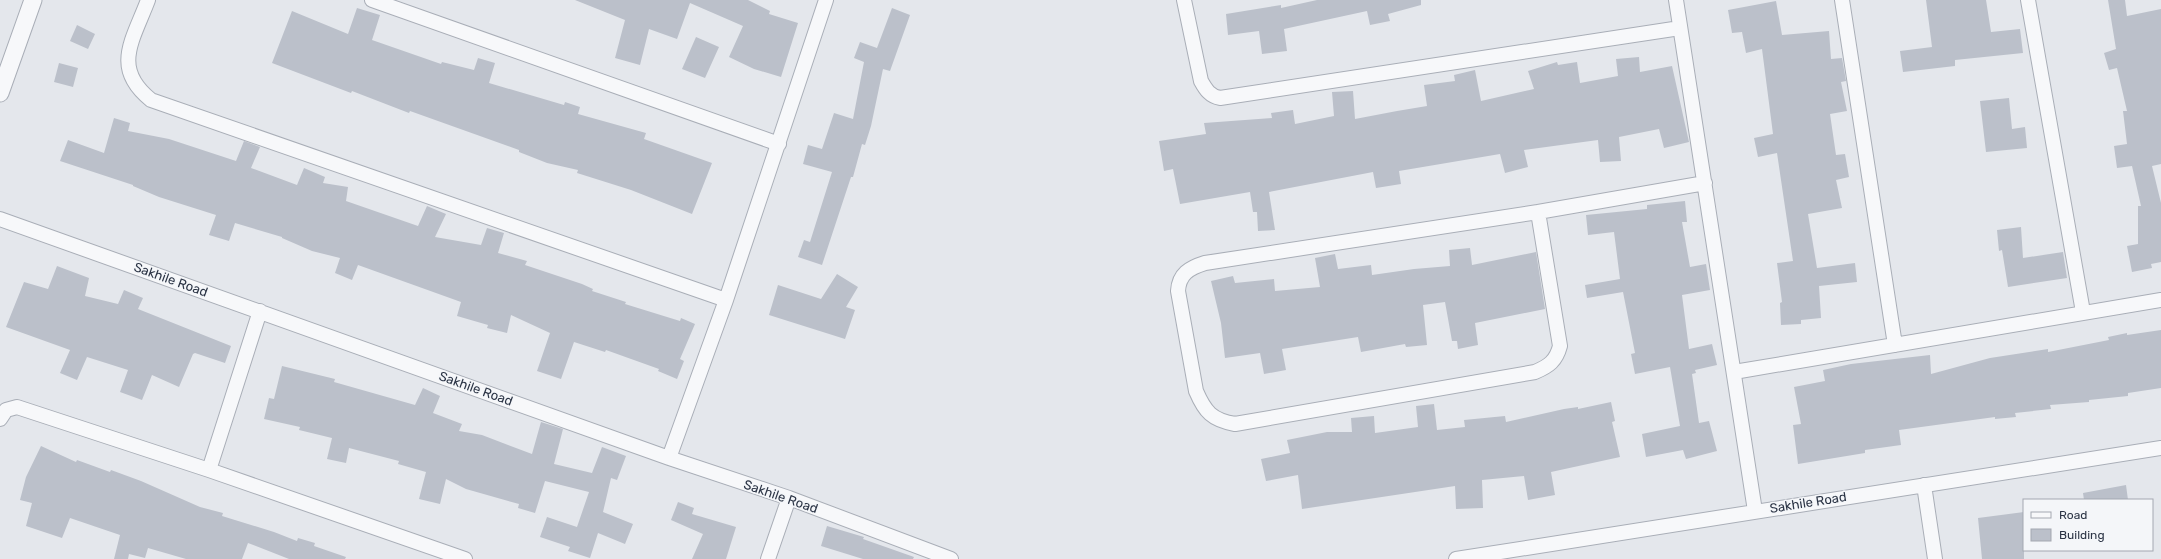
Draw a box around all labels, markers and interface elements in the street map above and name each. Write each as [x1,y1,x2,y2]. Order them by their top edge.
street label: Sakhile Road [132,259,210,300]
street label: Sakhile Road [437,368,515,409]
street label: Sakhile Road [742,477,820,516]
street label: Sakhile Road [1769,489,1848,516]
legend [2023,499,2153,551]
text: Road [2059,508,2087,522]
text: Building [2059,528,2105,542]

